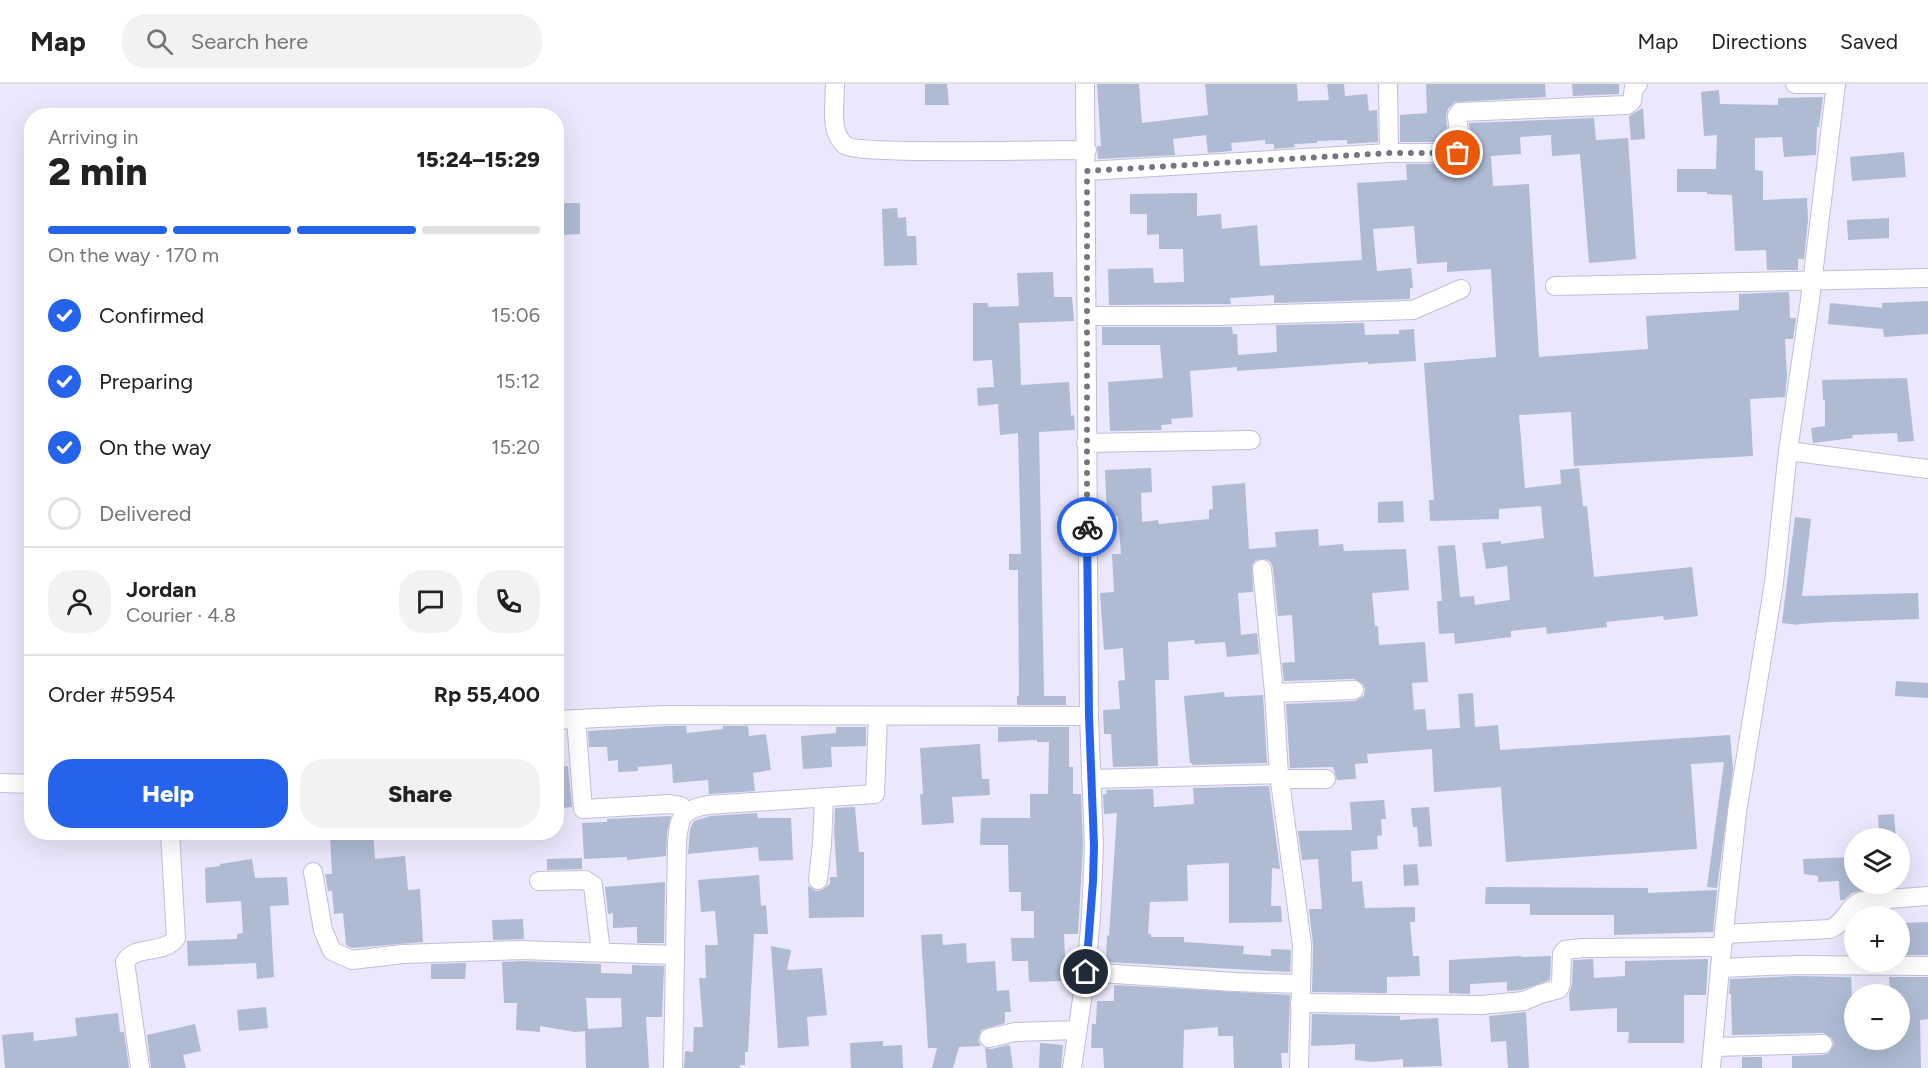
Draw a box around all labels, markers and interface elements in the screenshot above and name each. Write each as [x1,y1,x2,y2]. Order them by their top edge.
search box [122,14,542,68]
text: Map [30,24,86,58]
icon: search [143,25,176,58]
text: Search here [191,28,308,55]
text: Map [1637,29,1678,54]
text: Directions [1711,29,1807,54]
text: Saved [1840,29,1898,54]
text: Arriving in [48,125,138,149]
pin [1432,127,1483,178]
icon: bag [1441,136,1474,169]
text: 15:24–15:29 [416,146,540,173]
text: 2 min [48,148,148,195]
text: On the way · 170 m [48,243,219,267]
icon: check [48,299,81,332]
text: Confirmed [99,302,204,329]
text: 15:06 [491,303,540,327]
icon: check [48,365,81,398]
text: Preparing [99,368,193,395]
text: 15:12 [496,369,540,393]
icon: check [48,431,81,464]
text: On the way [99,434,211,461]
text: 15:20 [491,435,540,459]
courier [1057,497,1117,557]
text: Delivered [99,500,192,527]
icon: bike [1071,511,1104,544]
button: person [48,570,111,633]
button: chat [399,570,462,633]
button: phone [477,570,540,633]
text: Jordan [126,576,197,603]
text: Courier · 4.8 [126,603,236,627]
text: Order #5954 [48,681,176,708]
text: Rp 55,400 [434,681,540,708]
button: Help [48,759,288,828]
button: Share [300,759,540,828]
map controls [1844,828,1910,1050]
button: layers [1844,828,1910,894]
button: + [1844,906,1910,972]
pin [1060,946,1111,997]
icon: home [1069,955,1102,988]
button: − [1844,984,1910,1050]

